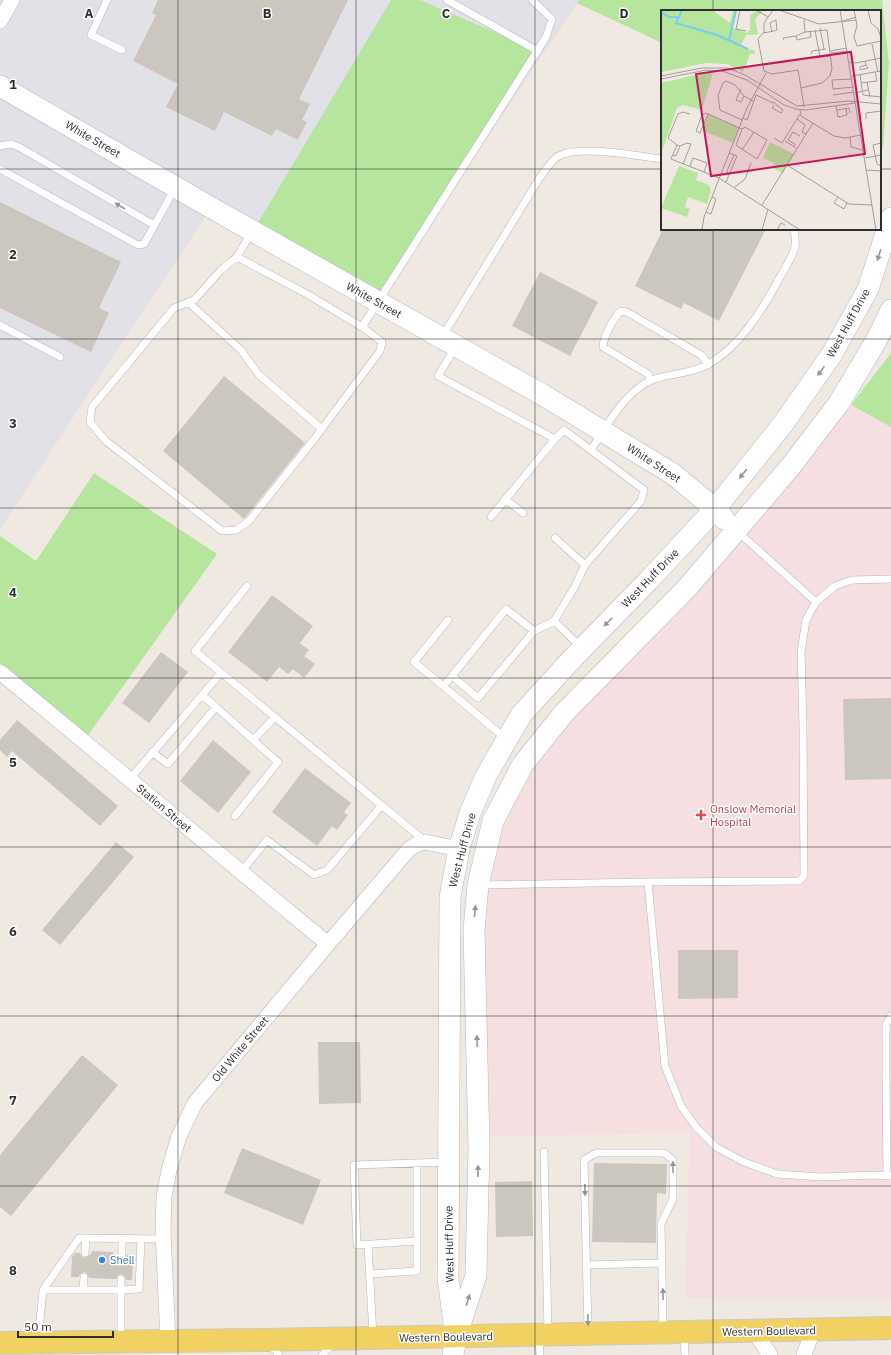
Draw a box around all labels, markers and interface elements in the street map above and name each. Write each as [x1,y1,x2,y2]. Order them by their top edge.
text: A [85,5,94,22]
text: B [263,5,272,22]
text: C [442,5,451,22]
text: D [619,5,629,22]
inset map [661,10,881,230]
text: 1 [9,76,17,93]
street label: White Street [63,118,123,160]
one-way arrow [114,202,126,209]
text: 2 [9,246,17,263]
one-way arrow [876,249,882,261]
street label: White Street [344,279,404,321]
street label: West Huff Drive [823,286,873,360]
one-way arrow [817,365,825,376]
text: 3 [9,415,17,432]
street label: White Street [624,440,684,486]
one-way arrow [739,469,747,480]
street label: West Huff Drive [618,546,682,610]
text: 4 [9,584,17,601]
one-way arrow [603,617,613,627]
text: 5 [9,754,17,771]
street label: Station Street [133,781,195,835]
place label: Onslow Memorial Hospital [710,802,796,829]
marker: Onslow Memorial Hospital [695,809,707,821]
street label: West Huff Drive [445,811,479,889]
one-way arrow [472,905,479,917]
text: 6 [9,923,17,940]
street label: Old White Street [209,1013,272,1085]
one-way arrow [473,1035,480,1047]
text: 7 [9,1092,17,1109]
one-way arrow [670,1160,676,1173]
one-way arrow [475,1164,481,1177]
one-way arrow [582,1184,588,1197]
street label: West Huff Drive [441,1206,457,1282]
place label: Shell [110,1253,135,1267]
marker: Shell [97,1255,107,1265]
text: 8 [9,1262,17,1279]
one-way arrow [659,1288,666,1300]
one-way arrow [465,1294,471,1306]
scale bar [18,1313,113,1339]
one-way arrow [584,1314,591,1326]
text: 50 m [24,1319,52,1334]
street label: Western Boulevard [722,1323,816,1339]
street label: Western Boulevard [399,1329,493,1345]

